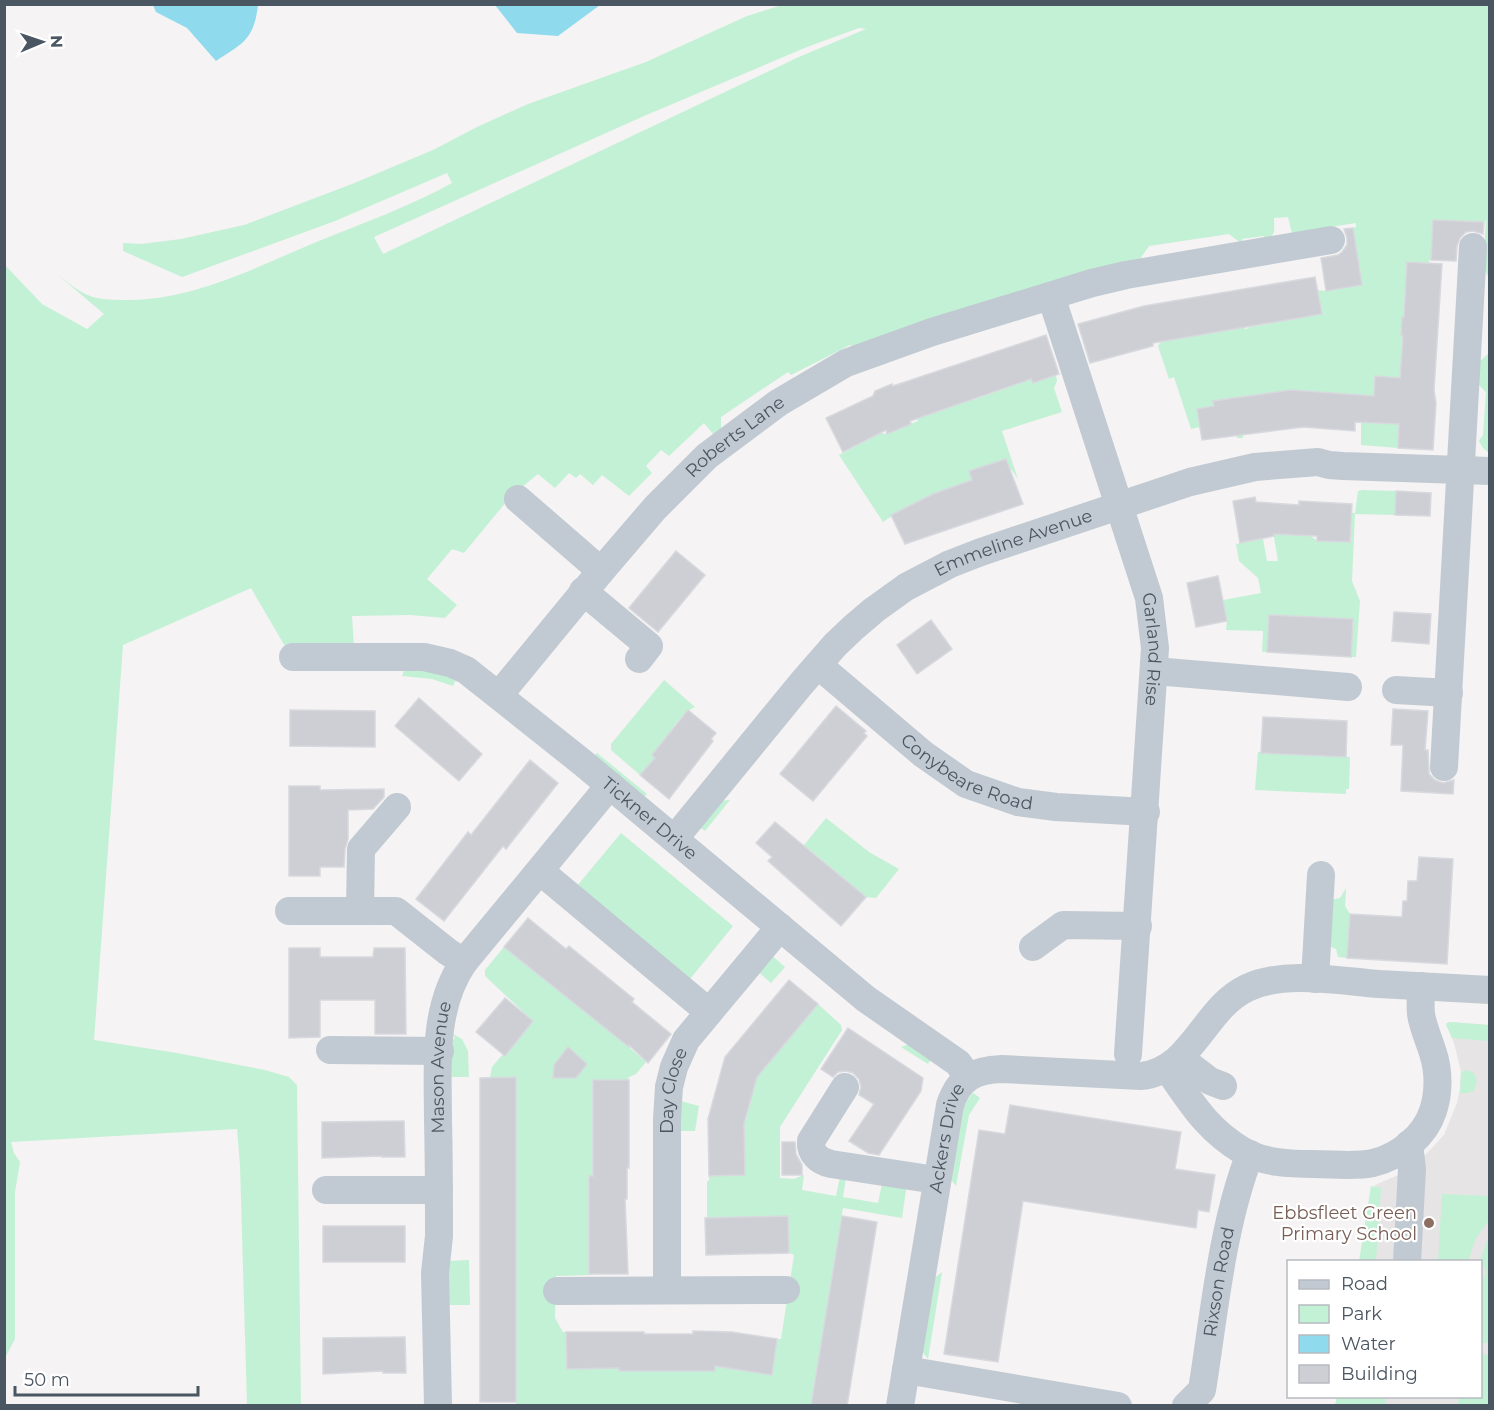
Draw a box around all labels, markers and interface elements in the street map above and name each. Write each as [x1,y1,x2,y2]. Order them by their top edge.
north arrow [12,12,72,72]
text: N [47,35,66,48]
street label: Roberts Lane [681,391,789,482]
street label: Emmeline Avenue [930,504,1095,581]
street label: Garland Rise [1137,591,1166,707]
street label: Conybeare Road [896,729,1034,815]
street label: Tickner Drive [597,772,702,865]
street label: Mason Avenue [427,999,456,1134]
street label: Day Close [656,1044,692,1134]
street label: Ackers Drive [925,1079,970,1195]
place label: Ebbsfleet Green Primary School [1272,1202,1417,1245]
marker: Ebbsfleet Green Primary School [1422,1216,1436,1230]
street label: Rixson Road [1199,1225,1239,1338]
legend [1287,1260,1482,1398]
text: Road [1341,1273,1388,1295]
text: Park [1341,1303,1382,1325]
text: Water [1341,1333,1396,1355]
scale bar [15,1359,198,1397]
text: Building [1341,1363,1418,1385]
text: 50 m [24,1369,70,1391]

